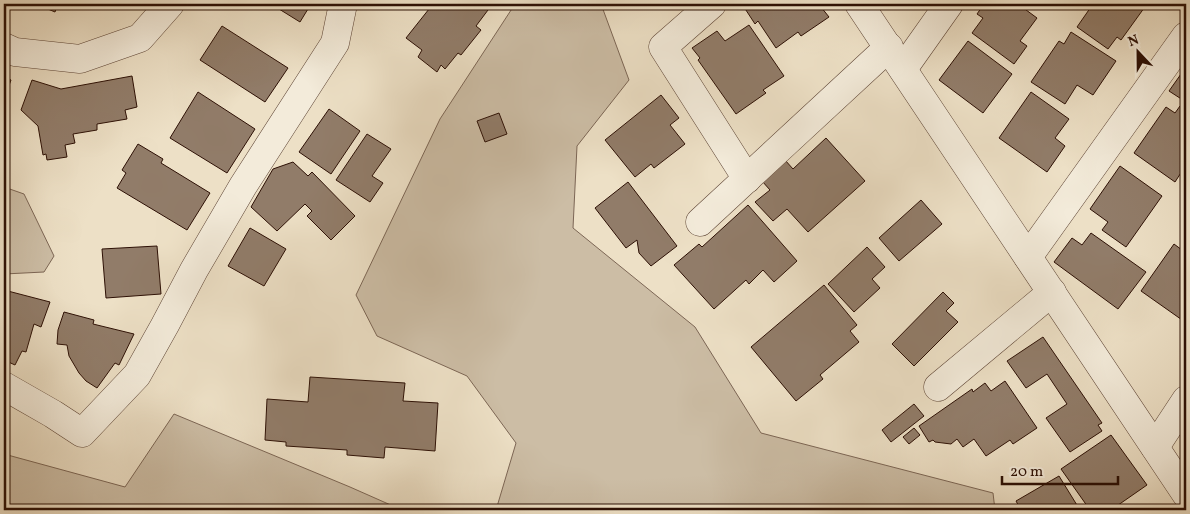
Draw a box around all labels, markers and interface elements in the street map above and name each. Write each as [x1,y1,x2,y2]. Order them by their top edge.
north arrow [1112,28,1162,78]
text: N [1125,31,1142,52]
scale bar [1002,454,1119,486]
text: 20 m [1010,462,1043,483]

